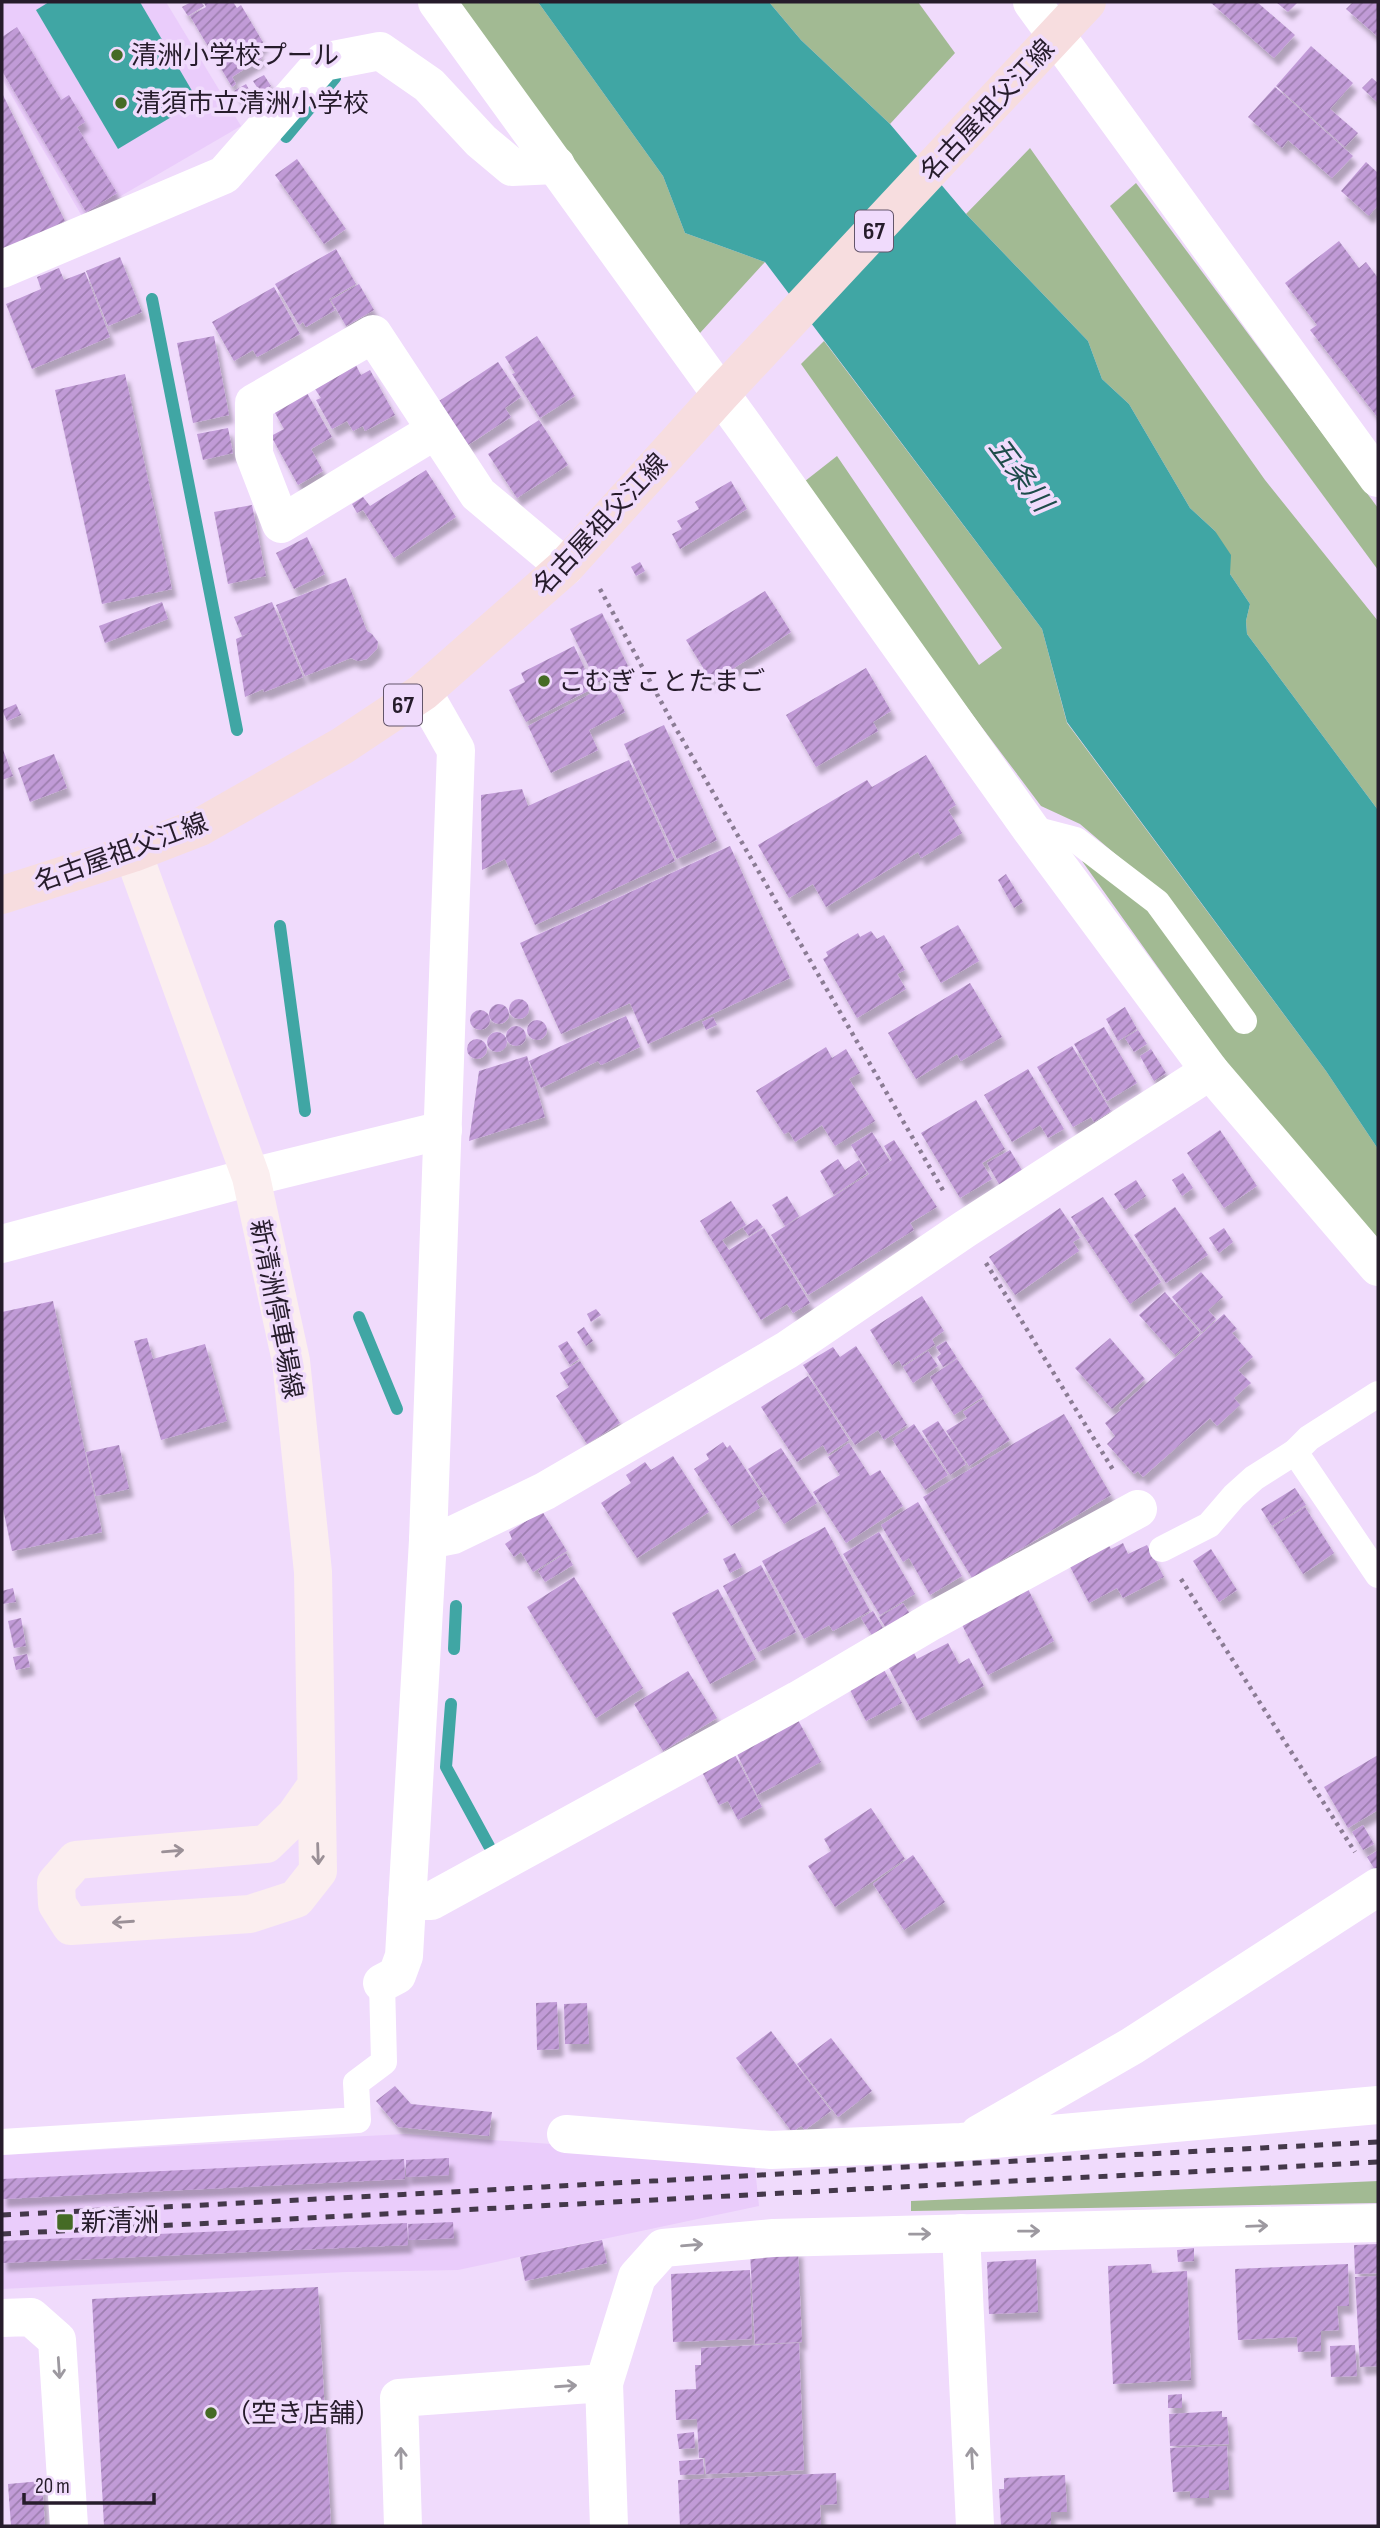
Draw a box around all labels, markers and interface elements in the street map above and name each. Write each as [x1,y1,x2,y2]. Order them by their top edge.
street label: 名古屋祖父江線 [915,34,1062,188]
place label: 清洲小学校プール [131,41,339,72]
marker: 清洲小学校プール [109,47,125,63]
place label: 清須市立清洲小学校 [135,89,369,120]
marker: 清須市立清洲小学校 [113,95,129,111]
road number: 67 [855,210,893,252]
water label: 五条川 [981,431,1060,521]
street label: 名古屋祖父江線 [528,448,675,602]
place label: こむぎことたまご [558,667,765,698]
marker: こむぎことたまご [536,673,552,689]
road number: 67 [384,684,422,726]
street label: 名古屋祖父江線 [31,808,212,899]
street label: 新清洲停車場線 [243,1217,308,1402]
one-way arrow [311,1843,324,1866]
one-way arrow [161,1845,184,1858]
one-way arrow [113,1916,135,1929]
place label: 新清洲 [81,2208,159,2239]
marker: 新清洲 [55,2212,75,2232]
one-way arrow [1245,2219,1268,2232]
one-way arrow [1017,2225,1040,2238]
one-way arrow [908,2228,931,2241]
one-way arrow [681,2238,703,2251]
one-way arrow [53,2357,66,2379]
one-way arrow [554,2379,577,2392]
place label: （空き店舗） [225,2399,381,2430]
marker: （空き店舗） [203,2405,219,2421]
one-way arrow [394,2447,407,2470]
one-way arrow [965,2447,978,2470]
scale bar [24,2462,154,2506]
text: 20 m [35,2474,70,2499]

